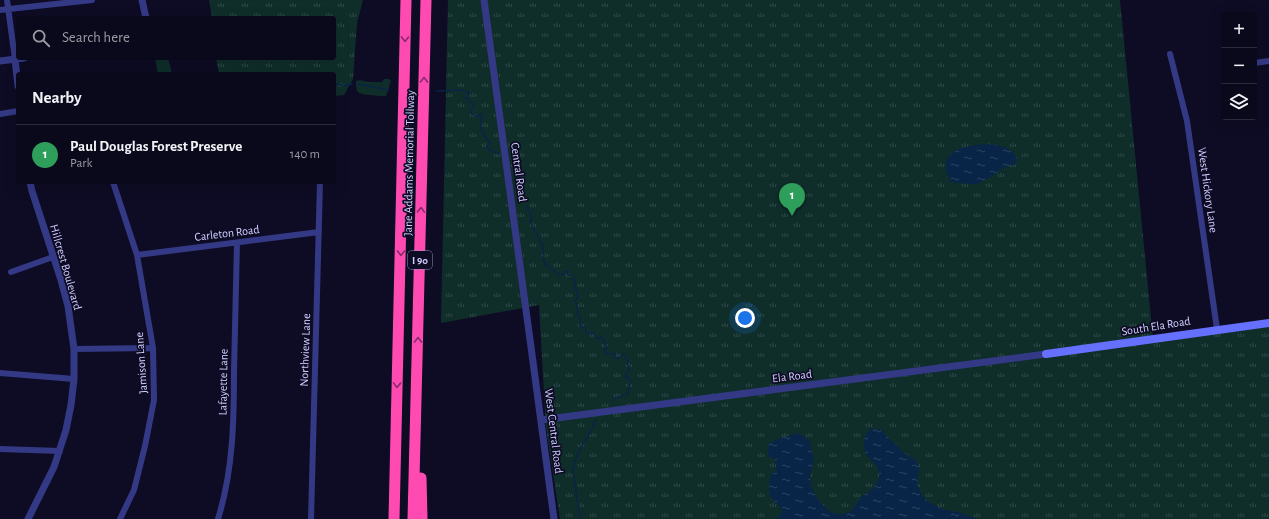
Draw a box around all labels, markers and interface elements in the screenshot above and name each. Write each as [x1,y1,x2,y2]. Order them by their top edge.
map controls [1221,12,1257,120]
button: + [1221,12,1257,48]
search box [16,16,336,60]
icon: search [30,27,52,49]
text: Search here [62,30,130,45]
one-way arrow [401,36,409,42]
button: − [1221,48,1257,84]
one-way arrow [420,77,428,83]
button: layers [1221,84,1257,120]
text: Nearby [32,89,82,106]
street label: Jane Addams Memorial Tollway [402,90,417,236]
text: Paul Douglas Forest Preserve [70,139,242,154]
street label: Central Road [509,142,529,202]
street label: West Hickory Lane [1195,147,1220,234]
text: 1 [43,148,47,161]
text: 140 m [290,148,320,161]
text: Park [70,157,92,170]
pin: 1 [779,183,805,216]
one-way arrow [417,207,425,213]
street label: Hillcrest Boulevard [48,223,84,311]
street label: Carleton Road [194,223,260,243]
one-way arrow [397,250,405,256]
road number: I 90 [408,251,432,269]
your location [735,308,755,328]
street label: Northview Lane [298,313,312,387]
street label: South Ela Road [1121,315,1191,337]
street label: Jamison Lane [133,332,149,394]
one-way arrow [414,337,422,343]
street label: Lafayette Lane [216,348,231,416]
street label: Ela Road [771,368,813,384]
one-way arrow [393,382,402,388]
street label: West Central Road [543,388,565,474]

